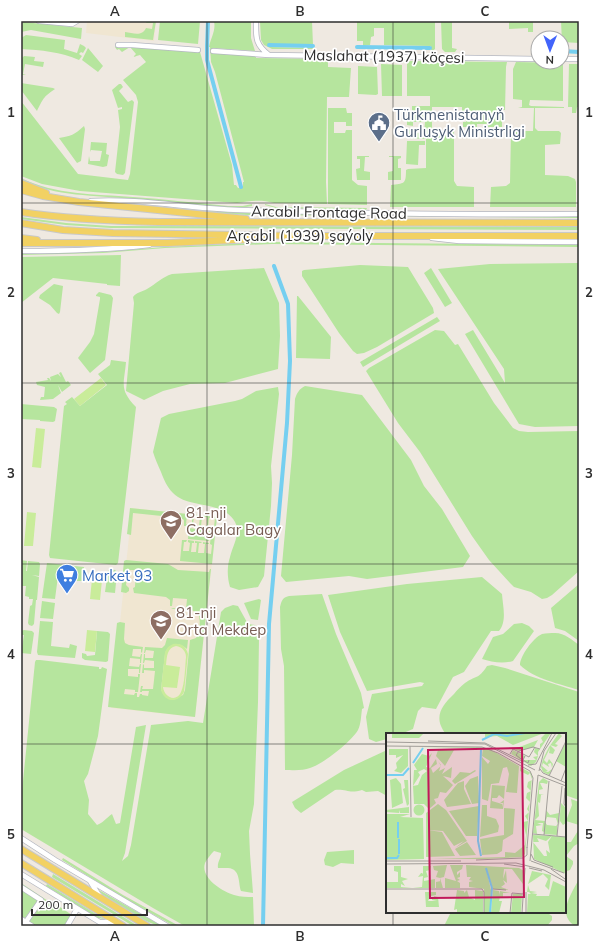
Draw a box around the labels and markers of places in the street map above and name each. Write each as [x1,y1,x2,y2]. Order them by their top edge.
place label: Türkmenistanyň Gurluşyk Ministrligi [394,105,525,141]
public building icon: Türkmenistanyň Gurluşyk Ministrligi [366,110,392,143]
place label: 81-nji Cagalar Bagy [186,503,281,539]
school or university icon: 81-nji Cagalar Bagy [158,508,184,541]
supermarket icon: Market 93 [54,562,80,595]
place label: Market 93 [82,566,152,585]
place label: 81-nji Orta Mekdep [176,603,266,639]
school or university icon: 81-nji Orta Mekdep [148,608,174,641]

